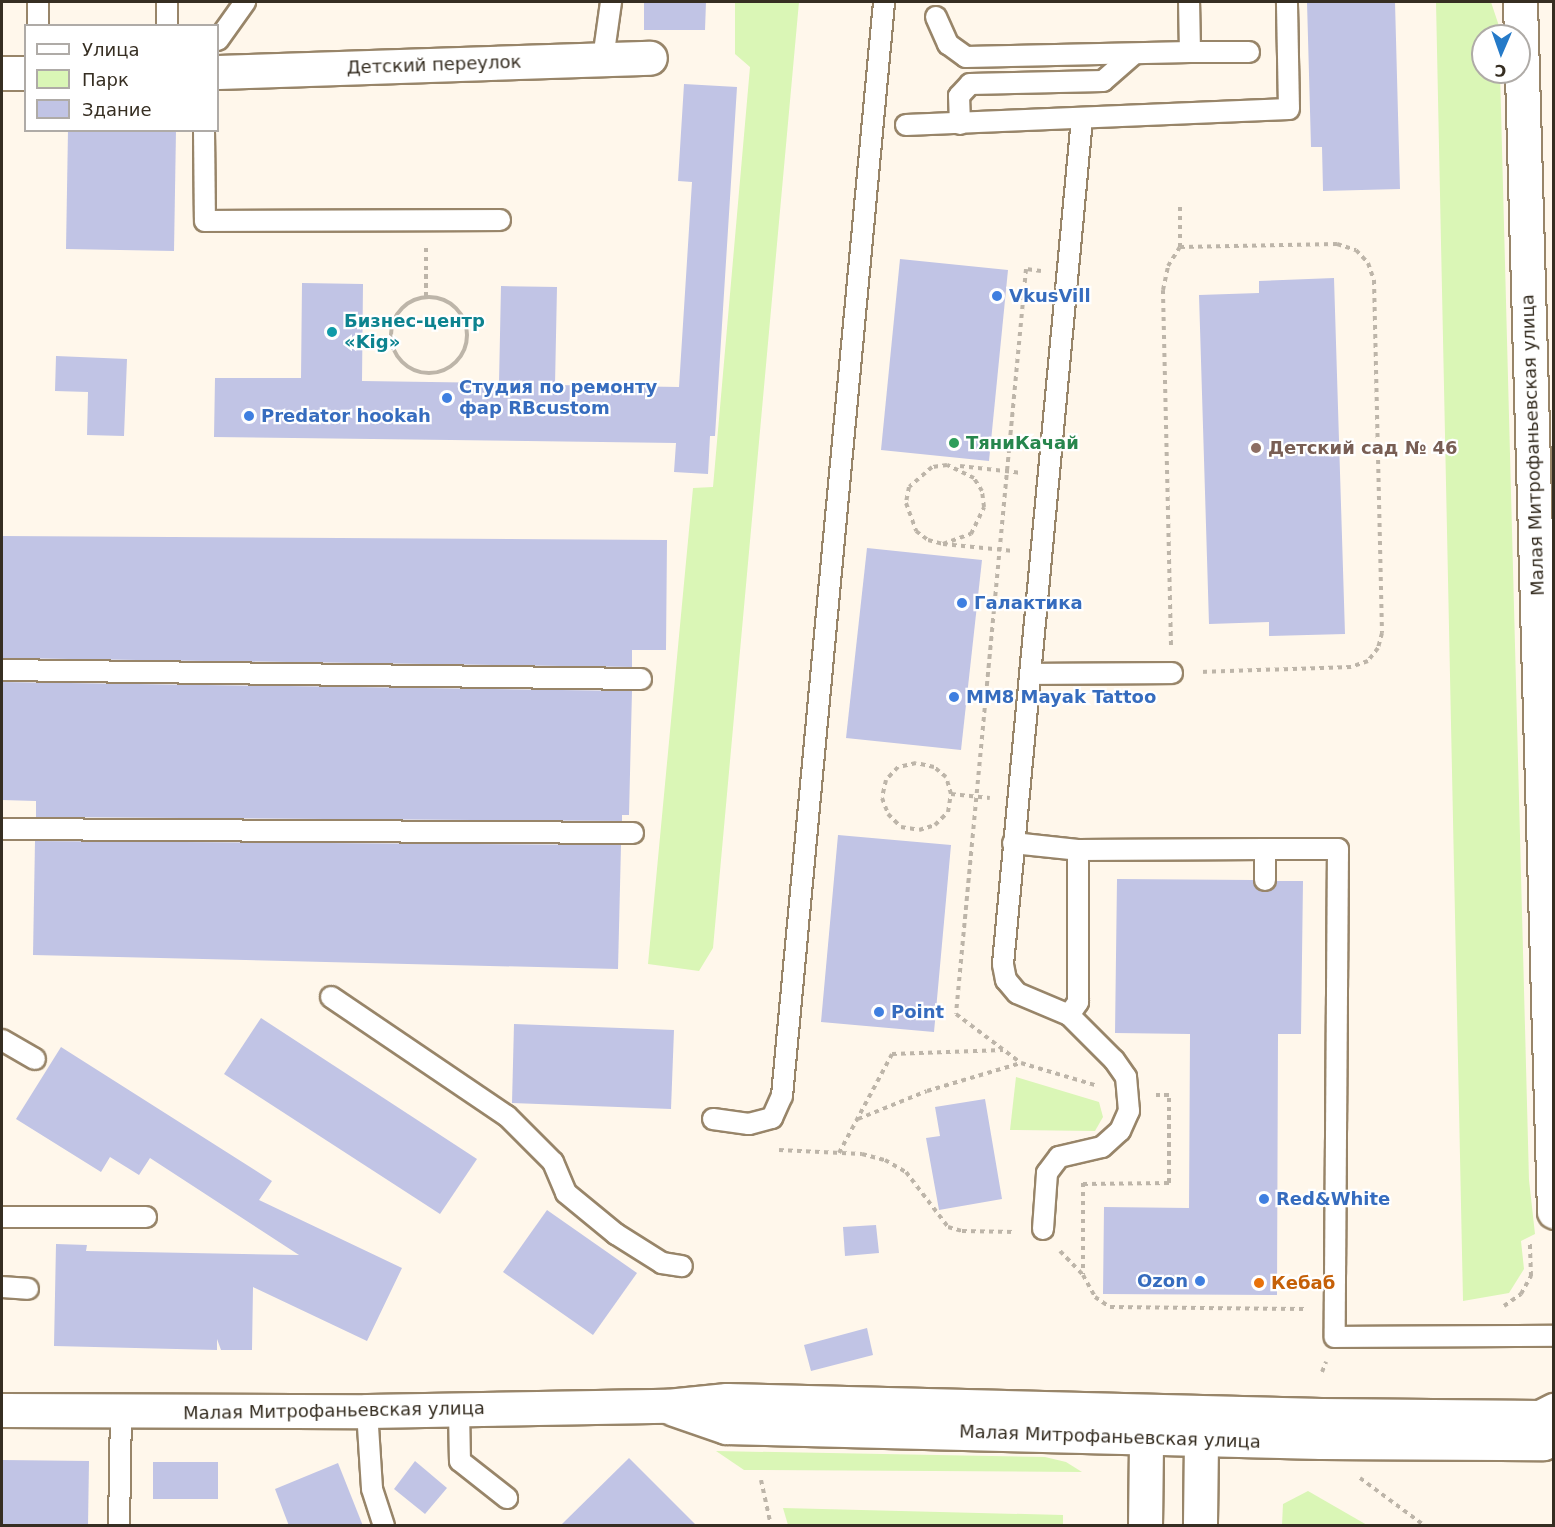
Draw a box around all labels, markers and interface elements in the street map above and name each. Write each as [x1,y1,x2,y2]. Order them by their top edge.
legend [24,24,219,132]
north arrow [1471,24,1531,84]
text: Улица [82,39,139,60]
street label: Детский переулок [346,51,522,79]
text: С [1494,61,1507,80]
text: Парк [82,69,129,90]
text: Здание [82,99,152,120]
place label: VkusVill [1009,285,1091,307]
marker: VkusVill [990,289,1004,303]
street label: Малая Митрофаньевская улица [1517,294,1549,596]
place label: Бизнес-центр «Kig» [344,311,485,354]
marker: Бизнес-центр «Kig» [325,325,339,339]
place label: Студия по ремонту фар RBcustom [459,377,657,420]
marker: Студия по ремонту фар RBcustom [440,391,454,405]
place label: Predator hookah [261,405,431,427]
marker: Predator hookah [242,409,256,423]
place label: ТяниКачай [966,432,1079,454]
marker: ТяниКачай [947,436,961,450]
place label: Детский сад № 46 [1268,437,1458,459]
marker: Детский сад № 46 [1249,441,1263,455]
place label: Галактика [974,592,1083,614]
marker: Галактика [955,596,969,610]
place label: MM8 Mayak Tattoo [966,686,1156,708]
marker: MM8 Mayak Tattoo [947,690,961,704]
place label: Point [891,1001,944,1023]
marker: Point [872,1005,886,1019]
place label: Red&White [1276,1188,1390,1210]
marker: Red&White [1257,1192,1271,1206]
place label: Ozon [1137,1270,1188,1292]
place label: Кебаб [1271,1272,1335,1294]
marker: Ozon [1193,1274,1207,1288]
marker: Кебаб [1252,1276,1266,1290]
street label: Малая Митрофаньевская улица [183,1398,485,1424]
street label: Малая Митрофаньевская улица [959,1421,1261,1453]

